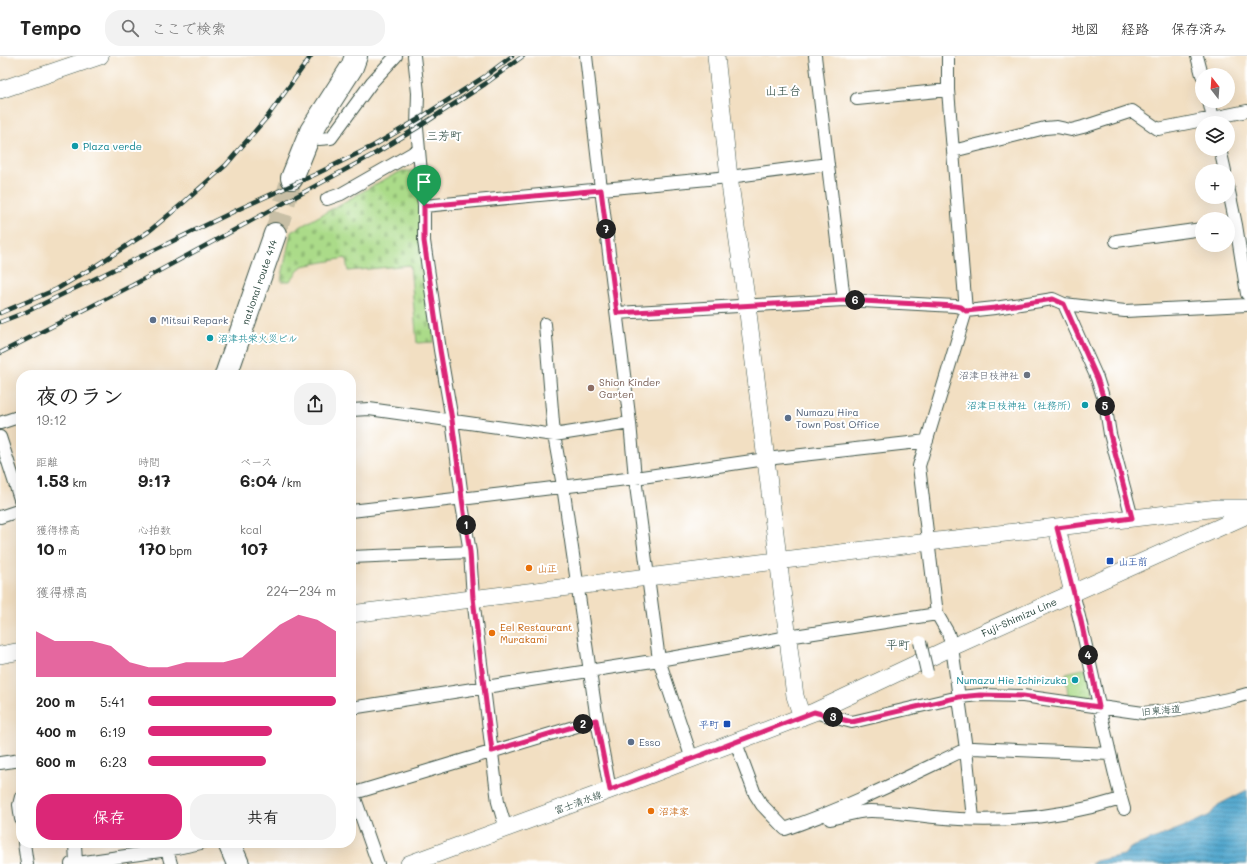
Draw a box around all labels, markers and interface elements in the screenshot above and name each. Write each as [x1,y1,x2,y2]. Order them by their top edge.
search box [105,10,385,46]
text: Tempo [20,15,81,40]
icon: search [119,17,141,39]
text: ここで検索 [151,18,226,38]
text: 地図 [1071,19,1099,38]
text: 経路 [1121,19,1149,38]
text: 保存済み [1171,19,1227,38]
north arrow [1195,68,1235,108]
map controls [1195,68,1235,252]
district label: 山王台 [765,82,801,98]
button: layers [1195,116,1235,156]
district label: 三芳町 [426,127,462,143]
place label: Plaza verde [83,139,142,153]
marker: Plaza verde [70,141,80,151]
button: + [1195,164,1235,204]
pin [407,165,441,206]
icon: arrive [413,171,435,193]
button: − [1195,212,1235,252]
pin: 7 [596,219,616,239]
text: 7 [603,221,609,236]
street label: national route 414 [238,237,280,326]
pin: 6 [845,290,865,310]
text: 6 [852,292,858,307]
place label: Mitsui Repark [161,313,228,327]
marker: Mitsui Repark [148,315,158,325]
place label: 沼津共栄火災ビル [218,331,298,345]
marker: 沼津共栄火災ビル [205,333,215,343]
place label: 沼津日枝神社 [959,368,1019,382]
marker: 沼津日枝神社 [1022,370,1032,380]
place label: Shion Kinder Garten [599,375,660,401]
text: 夜のラン [36,381,124,410]
button: share [294,383,336,425]
marker: Shion Kinder Garten [586,383,596,393]
pin: 5 [1095,396,1115,416]
place label: 沼津日枝神社（社務所） [967,398,1077,412]
text: 5 [1102,398,1108,413]
marker: 沼津日枝神社（社務所） [1080,400,1090,410]
place label: Numazu Hira Town Post Office [796,405,879,431]
text: 19:12 [36,411,67,428]
marker: Numazu Hira Town Post Office [783,413,793,423]
text: 距離 [36,454,58,469]
text: 時間 [138,454,160,469]
text: ペース [240,454,272,469]
text: 1.53 [36,469,69,491]
text: 9:17 [138,469,171,491]
text: 6:04 [240,469,277,491]
text: km [69,475,87,490]
text: /km [277,475,301,490]
pin: 1 [456,515,476,535]
text: 1 [464,517,468,532]
text: 獲得標高 [36,522,80,537]
text: 心拍数 [138,522,171,537]
text: kcal [240,522,262,537]
text: 10 [36,537,54,559]
text: 170 [138,537,166,559]
text: 107 [240,537,268,559]
text: m [54,543,67,558]
text: bpm [166,543,192,558]
place label: 山王前 [1118,554,1148,568]
marker: 山王前 [1105,556,1115,566]
place label: 山正 [537,561,557,575]
marker: 山正 [524,563,534,573]
text: 224–234 m [266,582,336,599]
text: 獲得標高 [36,583,88,600]
street label: Fuji-Shimizu Line [979,594,1059,640]
place label: Eel Restaurant Murakami [500,620,572,646]
marker: Eel Restaurant Murakami [487,628,497,638]
district label: 平町 [886,636,910,652]
pin: 4 [1078,645,1098,665]
text: 4 [1085,647,1091,662]
place label: Numazu Hie Ichirizuka [957,673,1067,687]
marker: Numazu Hie Ichirizuka [1070,675,1080,685]
text: 200 m [36,693,75,710]
text: 5:41 [100,693,125,710]
street label: 旧東海道 [1140,701,1182,719]
pin: 3 [823,707,843,727]
text: 3 [830,709,836,724]
pin: 2 [573,714,593,734]
text: 2 [580,716,586,731]
place label: 平町 [699,717,719,731]
marker: 平町 [722,719,732,729]
text: 400 m [36,723,76,740]
text: 6:19 [100,723,125,740]
place label: Esso [639,735,660,749]
marker: Esso [626,737,636,747]
text: 600 m [36,753,76,770]
text: 6:23 [100,753,127,770]
street label: 富士清水線 [552,787,604,817]
button: 保存 [36,794,182,840]
button: 共有 [190,794,336,840]
place label: 沼津家 [659,804,689,818]
marker: 沼津家 [646,806,656,816]

